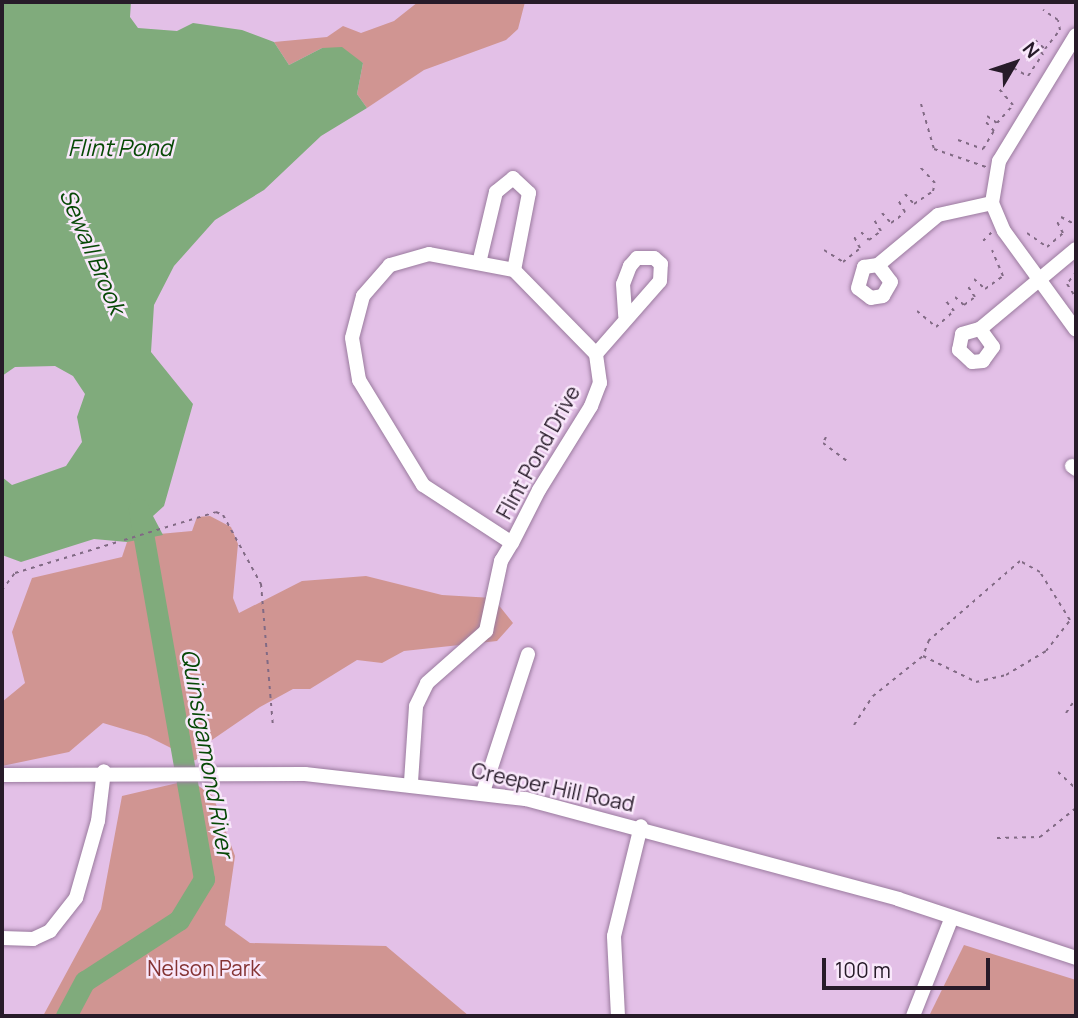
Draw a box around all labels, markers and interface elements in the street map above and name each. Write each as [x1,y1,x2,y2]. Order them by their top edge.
north arrow [980,28,1050,98]
text: N [1017,36,1046,63]
water label: Flint Pond [68,133,172,161]
water label: Sewall Brook [54,184,132,318]
street label: Flint Pond Drive [491,381,585,523]
water label: Quinsigamond River [176,647,240,859]
street label: Creeper Hill Road [469,757,637,817]
scale bar [826,944,994,988]
park label: Nelson Park [147,955,261,981]
text: 100 m [835,956,891,984]

